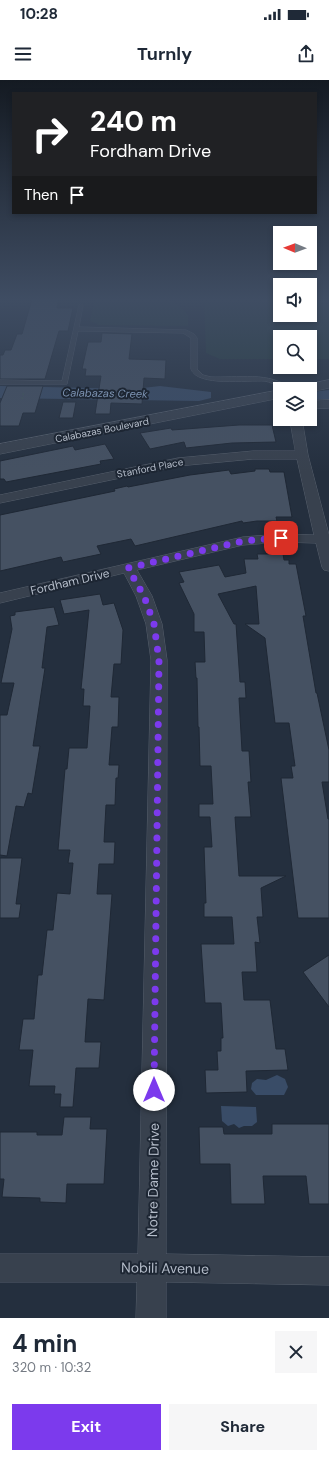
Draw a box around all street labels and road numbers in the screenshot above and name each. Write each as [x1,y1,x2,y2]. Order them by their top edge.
street label: Calabazas Boulevard [54,415,150,445]
street label: Stanford Place [116,455,185,481]
street label: Fordham Drive [29,565,111,599]
street label: Notre Dame Drive [143,1123,163,1237]
street label: Nobili Avenue [121,1258,209,1278]

